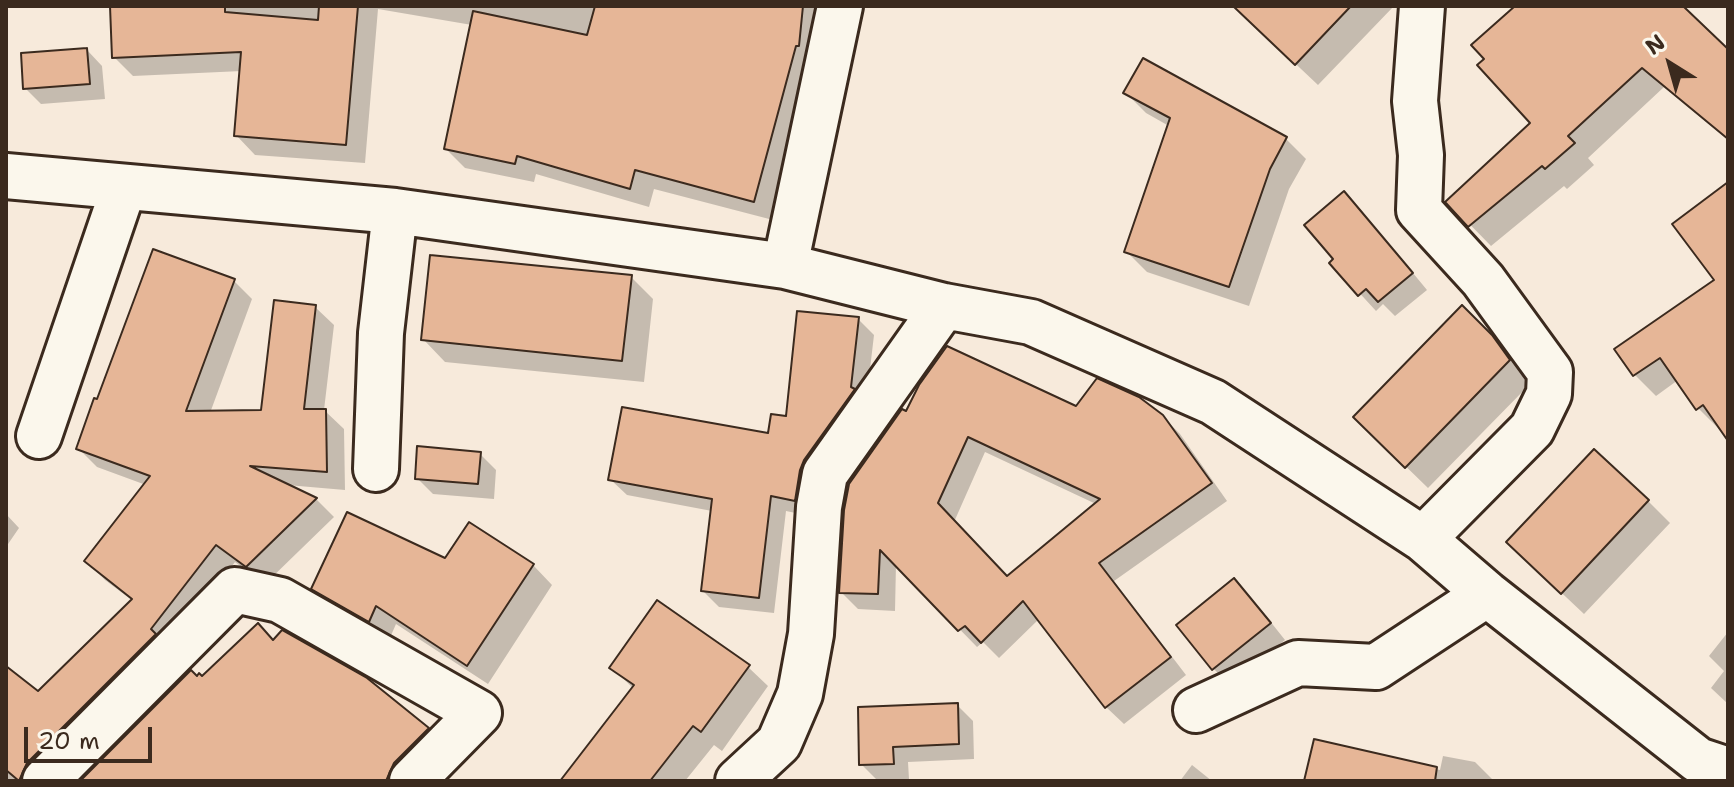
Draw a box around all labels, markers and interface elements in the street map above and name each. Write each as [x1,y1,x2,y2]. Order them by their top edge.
north arrow [1630,24,1710,104]
text: N [1640,28,1671,61]
scale bar [28,711,156,761]
text: 20 m [38,725,100,757]

